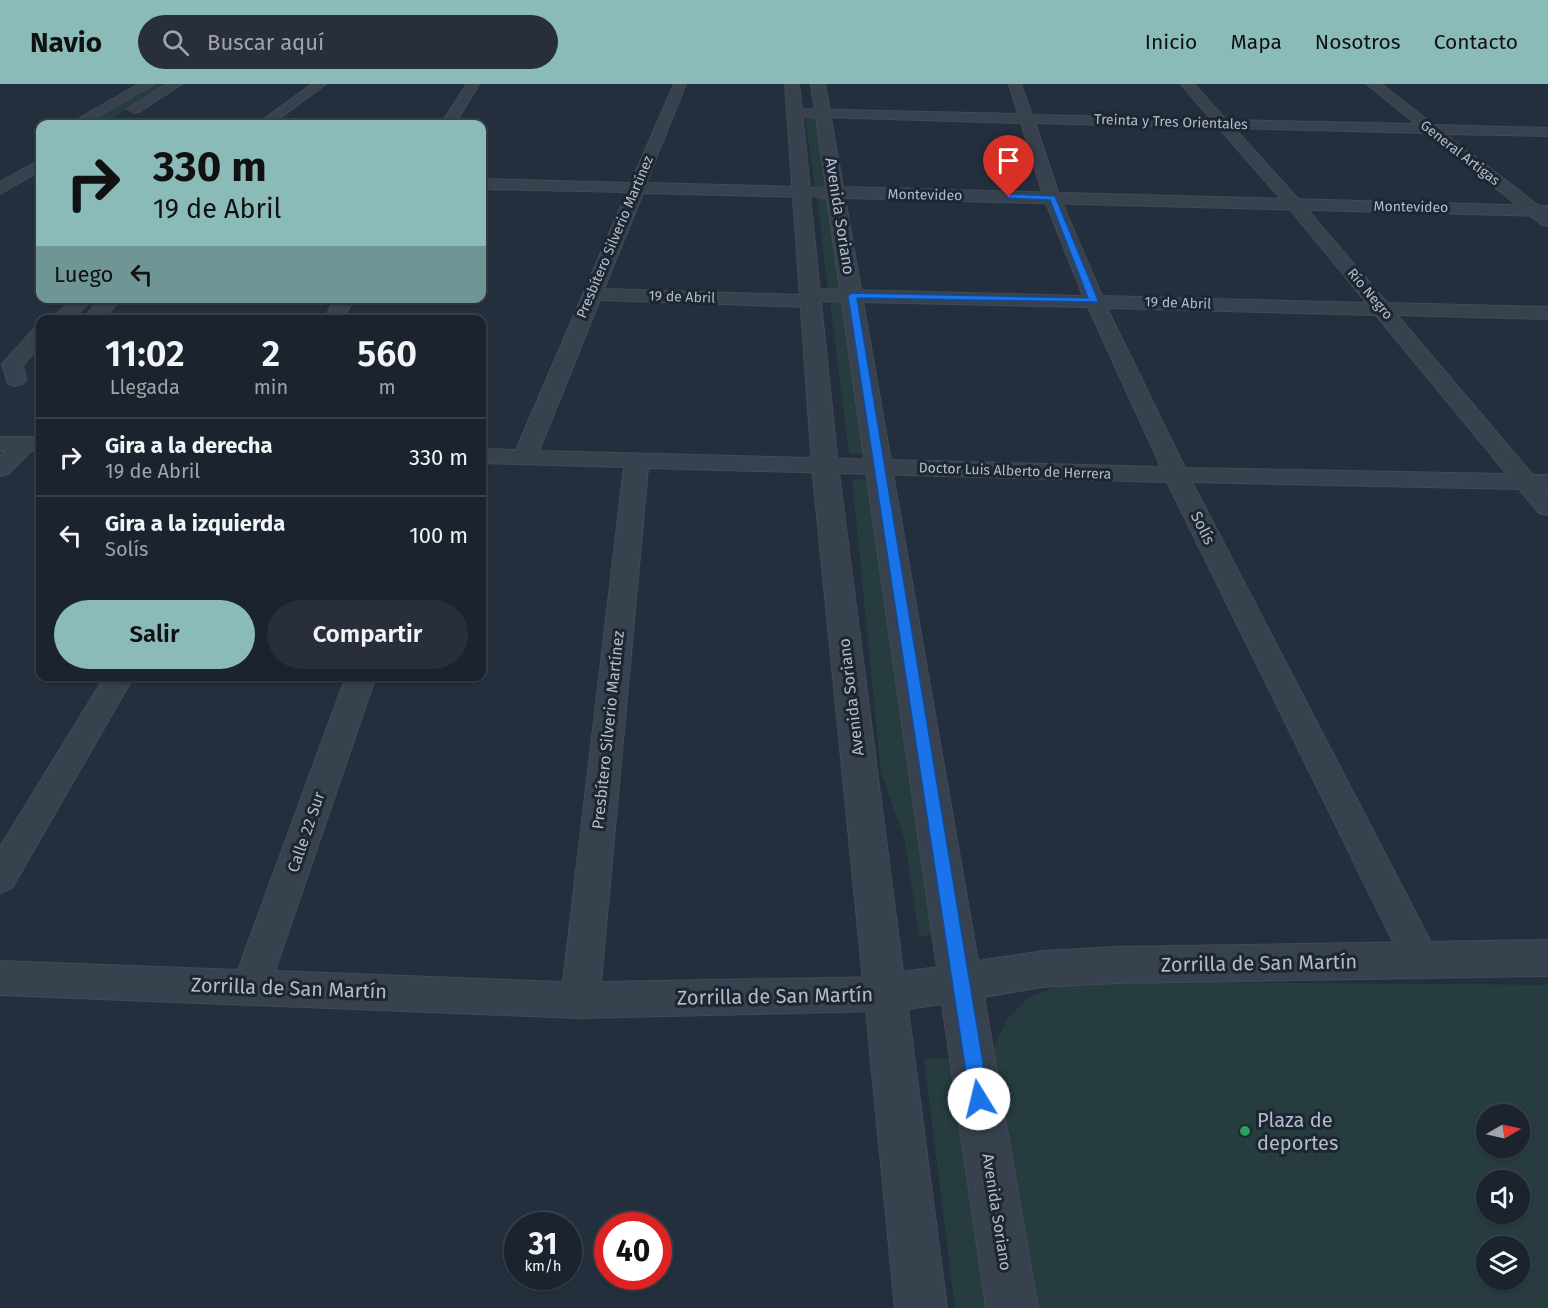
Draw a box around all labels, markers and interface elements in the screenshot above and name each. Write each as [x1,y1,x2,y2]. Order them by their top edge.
search box [138,15,558,69]
text: Navio [30,26,102,59]
icon: search [159,26,192,59]
text: Buscar aquí [207,29,324,56]
text: Inicio [1145,29,1197,55]
text: Mapa [1230,29,1282,55]
text: Nosotros [1315,29,1401,55]
text: Contacto [1434,29,1518,55]
street label: Treinta y Tres Orientales [1094,111,1249,133]
street label: General Artigas [1417,117,1503,190]
pin [983,135,1034,197]
text: 330 m [153,142,267,192]
icon: right [54,144,132,222]
icon: arrive [992,144,1025,177]
street label: Presbítero Silverio Martínez [573,153,657,321]
street label: Avenida Soriano [821,156,859,276]
street label: Montevideo [887,186,963,204]
text: 19 de Abril [153,193,282,225]
street label: Montevideo [1373,198,1449,216]
icon: left [125,258,158,291]
text: Luego [54,261,113,288]
street label: Río Negro [1344,265,1396,323]
street label: 19 de Abril [648,287,716,307]
street label: 19 de Abril [1144,293,1212,313]
text: 11:02 [105,332,185,376]
text: 2 [262,332,280,376]
text: 560 [357,332,417,376]
text: Llegada [110,375,180,399]
text: min [254,375,288,399]
text: m [379,375,396,399]
text: Gira a la derecha [105,432,273,459]
icon: right [54,441,87,474]
text: 330 m [409,444,468,471]
text: 19 de Abril [105,459,200,483]
street label: Doctor Luis Alberto de Herrera [918,459,1112,483]
street label: Solís [1187,508,1219,548]
text: Gira a la izquierda [105,510,285,537]
icon: left [54,519,87,552]
text: 100 m [409,522,468,549]
text: Solís [105,537,148,561]
button: Salir [54,600,255,669]
button: Compartir [267,600,468,669]
street label: Presbítero Silverio Martínez [588,630,628,830]
street label: Avenida Soriano [834,637,868,757]
street label: Calle 22 Sur [283,788,329,875]
street label: Zorrilla de San Martín [1161,949,1357,977]
street label: Zorrilla de San Martín [191,973,387,1003]
street label: Zorrilla de San Martín [677,982,873,1010]
position arrow [947,1067,1011,1131]
north arrow [1476,1104,1530,1158]
map controls [1476,1104,1530,1290]
place label: Plaza de deportes [1257,1108,1338,1155]
marker: Plaza de deportes [1238,1124,1252,1138]
street label: Avenida Soriano [978,1152,1016,1272]
button: sound [1476,1170,1530,1224]
speed limit sign: 40 [594,1212,672,1290]
text: 31 [529,1226,557,1262]
button: layers [1476,1236,1530,1290]
text: km/h [524,1257,562,1275]

